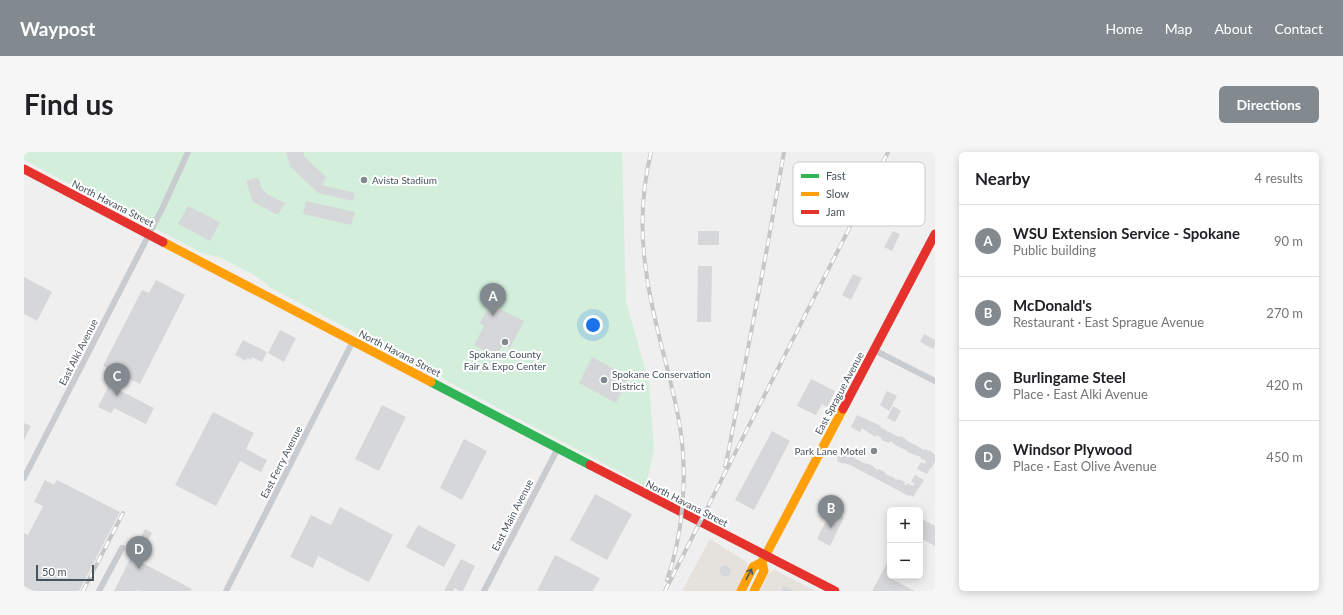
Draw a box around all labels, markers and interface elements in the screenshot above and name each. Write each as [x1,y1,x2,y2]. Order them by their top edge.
text: Waypost [20,17,95,40]
text: Home [1105,20,1143,37]
text: Map [1165,20,1192,37]
text: About [1214,20,1252,37]
text: Contact [1274,20,1323,37]
button: Directions [1219,86,1319,123]
text: Find us [24,87,114,121]
legend [793,162,925,226]
text: Nearby [975,168,1030,189]
text: Fast [826,169,846,182]
text: 4 results [1255,170,1303,186]
place label: Avista Stadium [372,174,437,186]
marker: Avista Stadium [359,175,369,185]
street label: North Havana Street [70,177,156,229]
text: Slow [826,187,850,200]
text: Jam [826,205,845,218]
text: WSU Extension Service - Spokane [1013,224,1240,242]
text: A [983,233,993,249]
text: 90 m [1274,233,1303,249]
text: Public building [1013,242,1096,258]
pin: A [480,283,506,316]
text: McDonald's [1013,296,1092,314]
text: B [984,305,992,321]
text: 270 m [1266,305,1303,321]
text: Restaurant · East Sprague Avenue [1013,314,1204,330]
your location [583,315,603,335]
street label: East Alki Avenue [56,317,100,387]
street label: North Havana Street [357,327,443,379]
marker: Spokane County Fair & Expo Center [500,337,510,347]
place label: Spokane County Fair & Expo Center [464,348,547,372]
street label: East Sprague Avenue [812,350,866,436]
pin: C [104,363,130,396]
place label: Spokane Conservation District [612,368,711,392]
text: Burlingame Steel [1013,368,1126,386]
marker: Spokane Conservation District [599,375,609,385]
text: C [984,377,992,393]
text: 420 m [1266,377,1303,393]
text: Place · East Alki Avenue [1013,386,1148,402]
street label: East Ferry Avenue [258,424,304,500]
text: Windsor Plywood [1013,440,1132,458]
place label: Park Lane Motel [794,445,866,457]
marker: Park Lane Motel [869,446,879,456]
text: D [983,449,993,465]
text: 450 m [1266,449,1303,465]
text: Place · East Olive Avenue [1013,458,1157,474]
street label: East Main Avenue [489,477,535,553]
street label: North Havana Street [644,477,730,529]
pin: B [818,495,844,528]
map controls [887,507,923,579]
button: + [887,507,923,543]
pin: D [126,536,152,569]
button: − [887,543,923,579]
scale bar [36,563,94,582]
text: 50 m [42,565,67,578]
one-way arrow [746,569,753,581]

